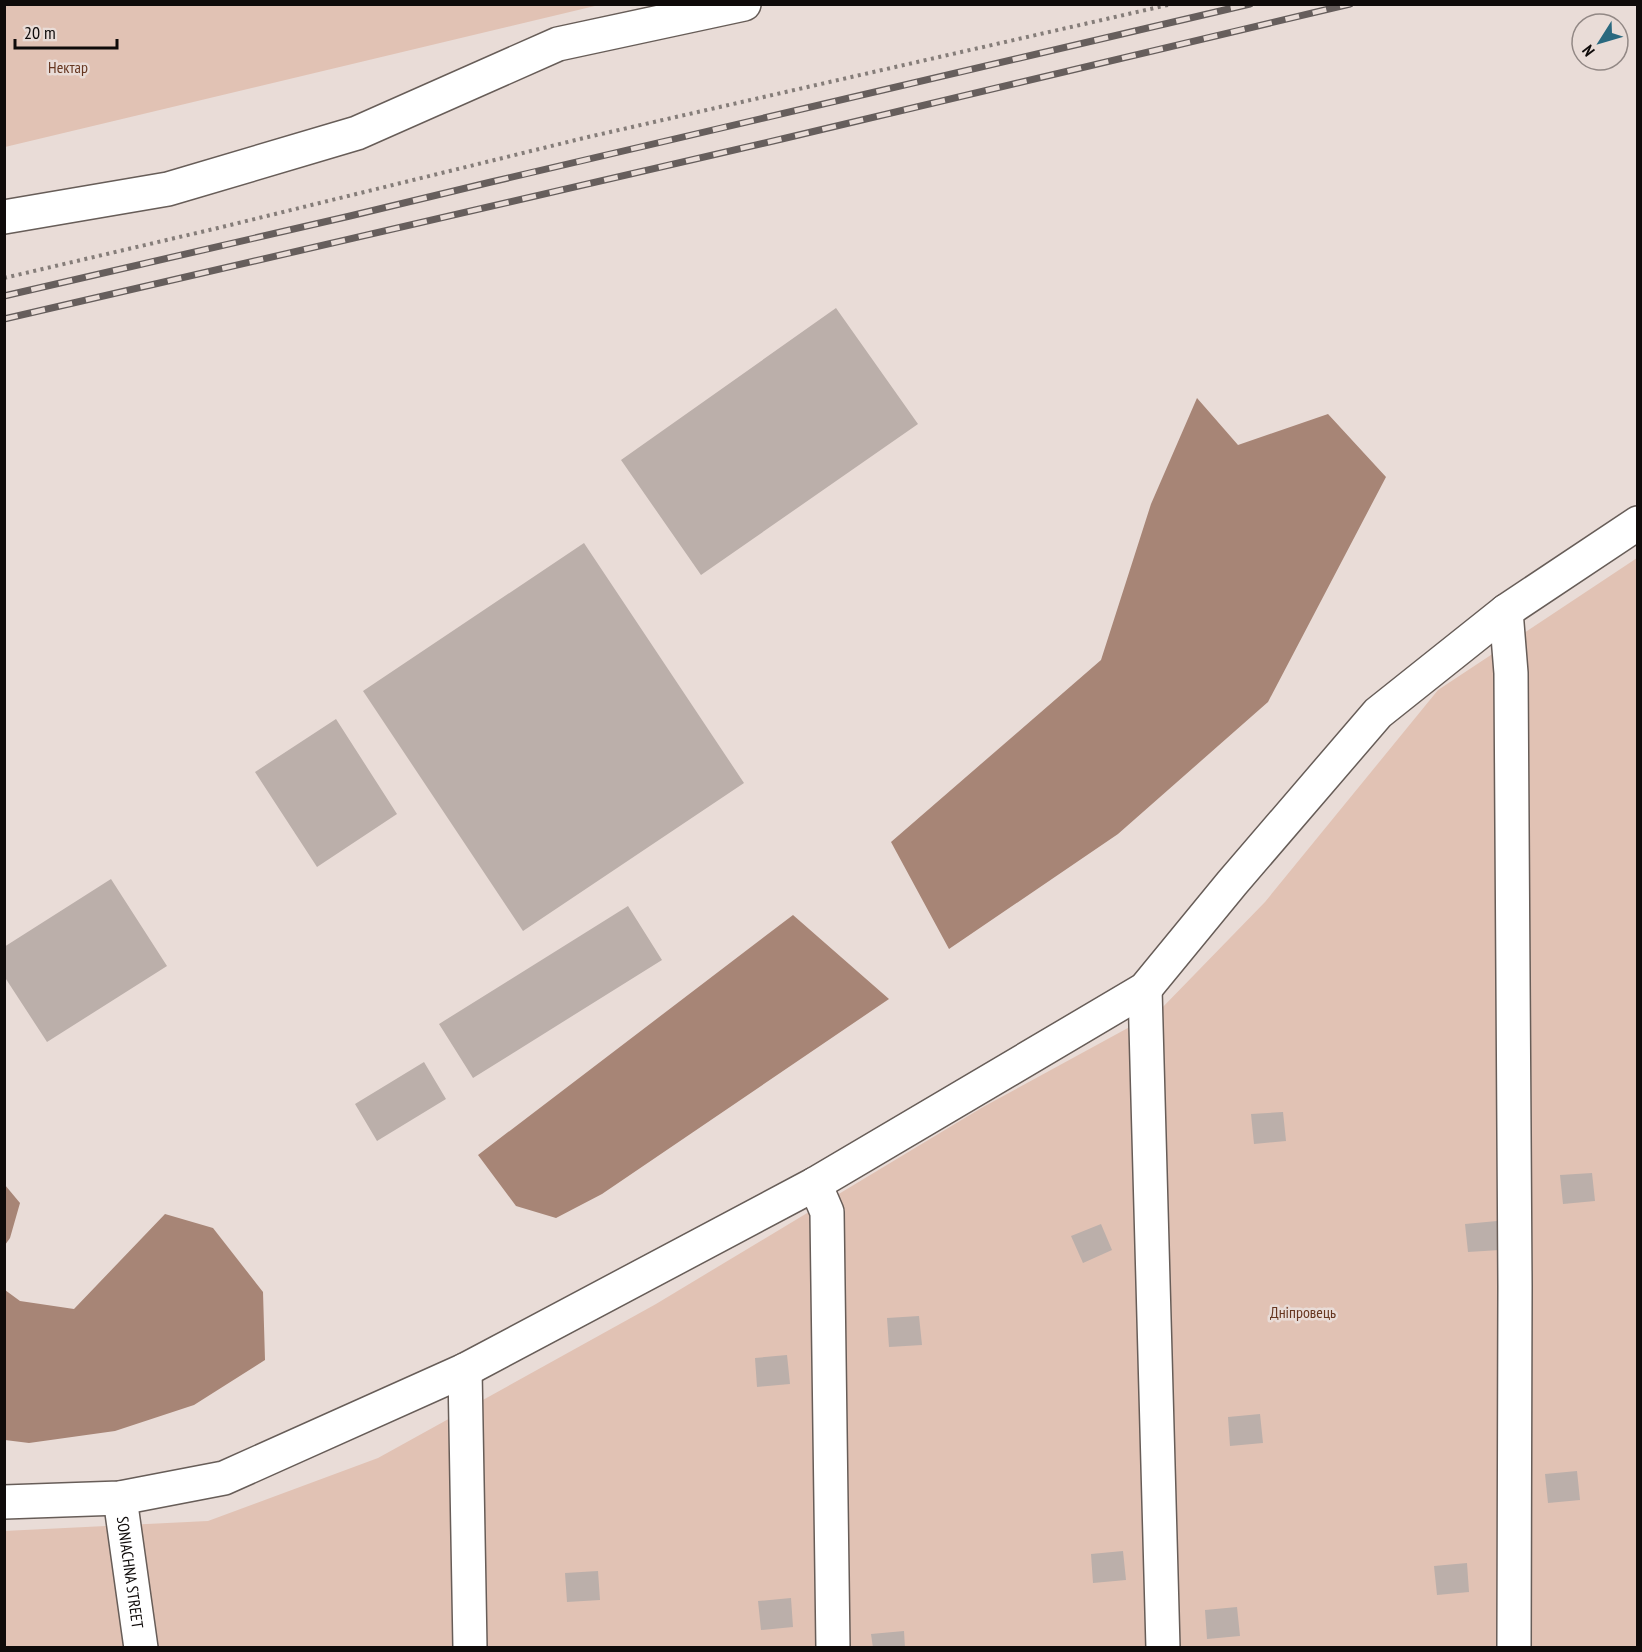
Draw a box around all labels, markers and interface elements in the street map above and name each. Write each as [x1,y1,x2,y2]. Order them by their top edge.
scale bar [15,12,117,50]
north arrow [1570,12,1630,72]
text: 20 m [24,21,56,44]
text: N [1577,42,1599,60]
park label: Нектар [48,57,88,77]
park label: Дніпровець [1270,1302,1336,1322]
street label: SONIACHNA STREET [113,1515,148,1630]

